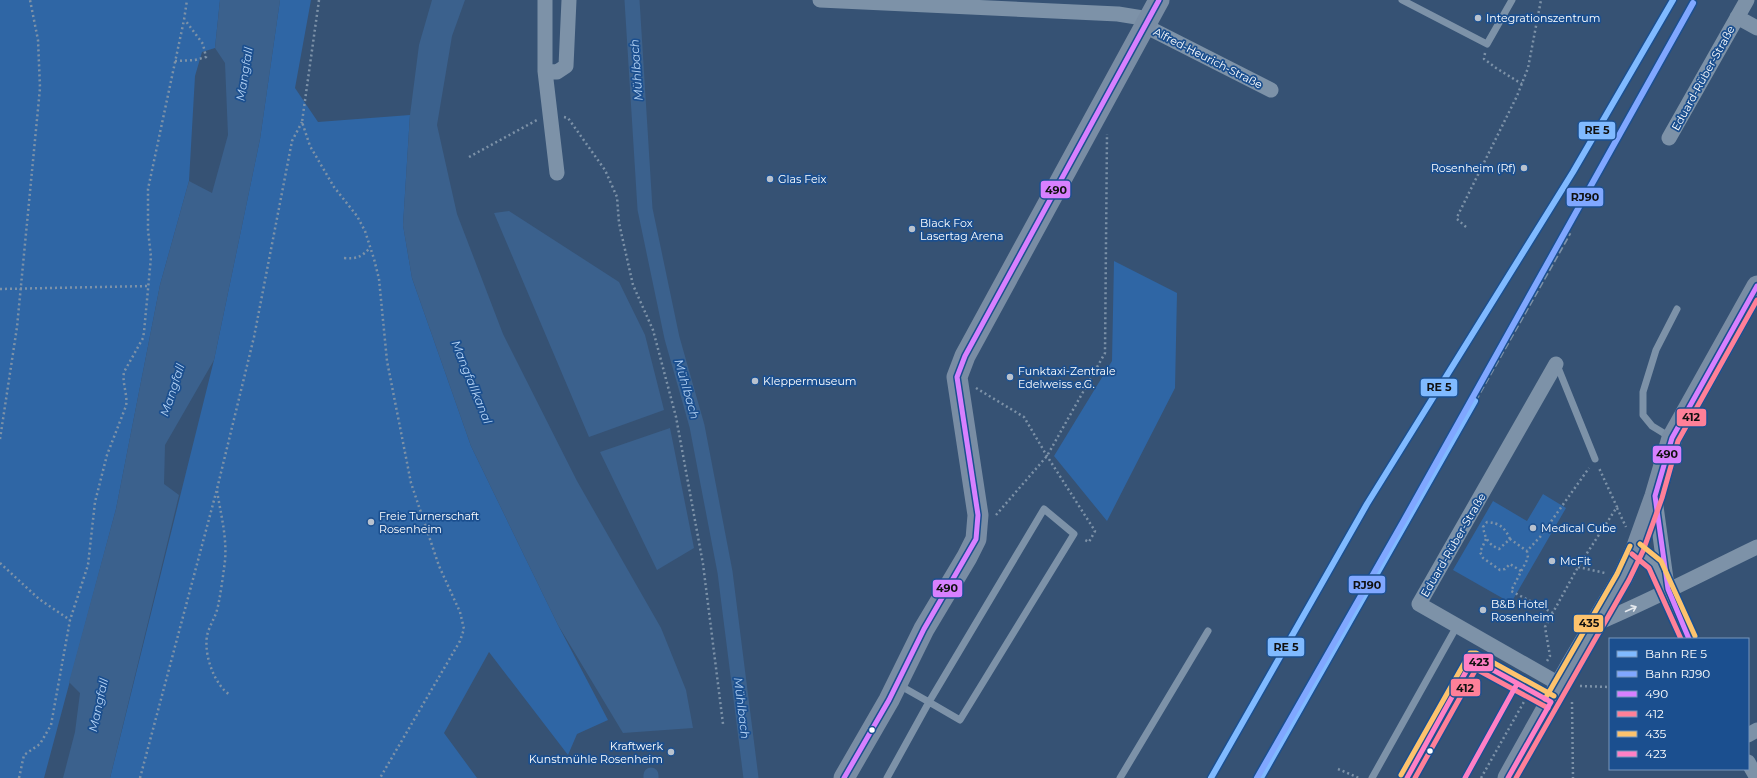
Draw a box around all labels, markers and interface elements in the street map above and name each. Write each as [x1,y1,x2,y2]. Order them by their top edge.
place label: Integrationszentrum [1486,11,1600,25]
marker: Integrationszentrum [1473,13,1483,23]
street label: Eduard-Rüber-Straße [1668,23,1738,133]
street label: Alfred-Heurich-Straße [1151,24,1265,92]
water label: Mühlbach [626,39,646,101]
water label: Mangfall [232,45,256,102]
line badge: RE 5 [1578,121,1616,140]
text: RE 5 [1584,123,1610,137]
place label: Rosenheim (Rf) [1431,161,1516,175]
marker: Rosenheim (Rf) [1519,163,1529,173]
place label: Glas Feix [778,172,827,186]
marker: Glas Feix [765,174,775,184]
line badge: 490 [1040,180,1071,199]
text: 490 [1045,183,1068,197]
line badge: RJ90 [1566,187,1604,207]
text: RJ90 [1571,190,1600,204]
place label: Black Fox Lasertag Arena [920,216,1003,243]
marker: Black Fox Lasertag Arena [907,224,917,234]
water label: Mangfallkanal [448,338,496,427]
water label: Mühlbach [671,357,703,421]
water label: Mangfall [156,361,188,418]
place label: Funktaxi-Zentrale Edelweiss e.G. [1018,364,1116,391]
marker: Funktaxi-Zentrale Edelweiss e.G. [1005,372,1015,382]
place label: Kleppermuseum [763,374,856,388]
marker: Kleppermuseum [750,376,760,386]
line badge: RE 5 [1420,378,1458,397]
text: RE 5 [1426,380,1452,394]
line badge: 412 [1676,408,1707,427]
text: 412 [1682,410,1701,424]
line badge: 490 [1652,445,1682,464]
text: 490 [1656,447,1679,461]
street label: Eduard-Rüber-Straße [1417,490,1489,600]
place label: Freie Turnerschaft Rosenheim [379,509,480,536]
marker: Freie Turnerschaft Rosenheim [366,517,376,527]
place label: Medical Cube [1541,521,1617,535]
marker: Medical Cube [1528,523,1538,533]
place label: McFit [1560,554,1592,568]
marker: McFit [1547,556,1557,566]
line badge: RJ90 [1348,575,1386,594]
text: RJ90 [1353,578,1382,592]
line badge: 490 [932,579,963,598]
text: 490 [936,581,959,595]
place label: B&B Hotel Rosenheim [1491,597,1554,624]
marker: B&B Hotel Rosenheim [1478,605,1488,615]
one-way arrow [1625,605,1637,612]
line badge: 435 [1573,614,1604,633]
text: 435 [1579,616,1600,630]
line badge: RE 5 [1267,637,1305,657]
legend [1609,638,1749,770]
text: RE 5 [1273,640,1299,654]
text: Bahn RE 5 [1645,646,1707,661]
line badge: 423 [1463,653,1494,672]
text: 423 [1469,655,1490,669]
text: Bahn RJ90 [1645,666,1710,681]
water label: Mangfall [85,676,111,733]
water label: Mühlbach [731,676,753,740]
line badge: 412 [1450,678,1481,697]
text: 412 [1456,681,1475,695]
text: 490 [1645,686,1668,701]
text: 412 [1645,706,1664,721]
unlabelled marker [867,725,877,735]
text: 435 [1645,726,1666,741]
place label: Kraftwerk Kunstmühle Rosenheim [529,739,663,766]
unlabelled marker [1425,746,1435,756]
text: 423 [1645,746,1667,761]
marker: Kraftwerk Kunstmühle Rosenheim [666,747,676,757]

